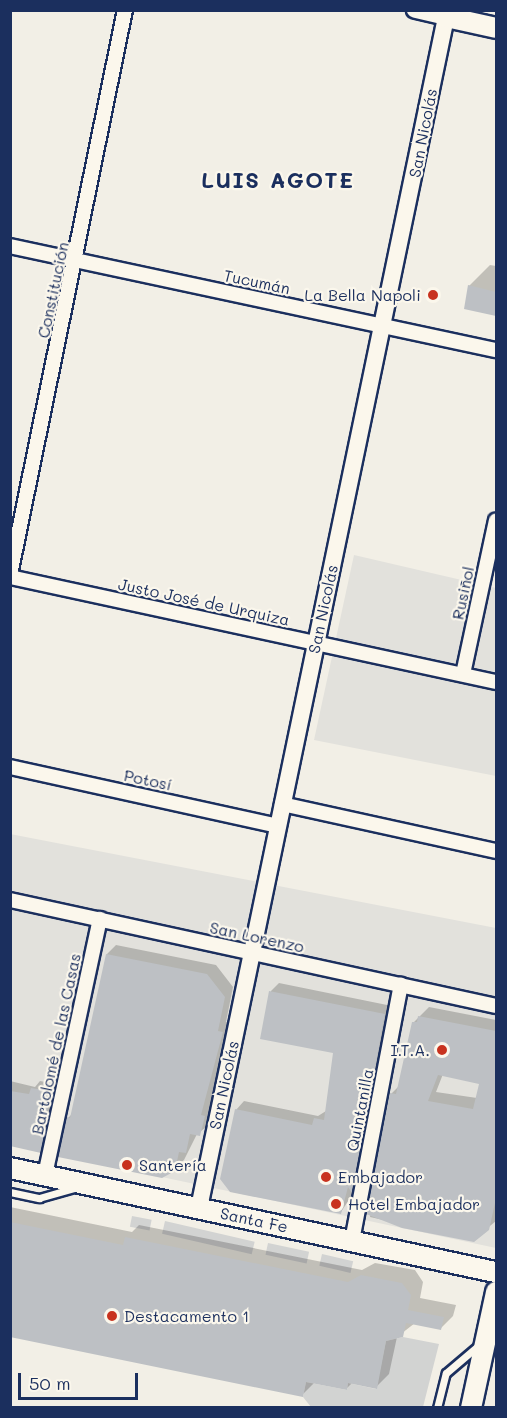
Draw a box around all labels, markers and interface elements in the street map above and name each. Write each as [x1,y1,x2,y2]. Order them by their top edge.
street label: San Nicolás [405,87,441,179]
district label: LUIS AGOTE [201,167,355,193]
street label: Constitución [33,240,73,340]
street label: Tucumán [222,266,292,298]
place label: La Bella Napoli [304,285,421,305]
marker: La Bella Napoli [426,288,440,302]
street label: San Nicolás [304,563,342,655]
street label: Rusiñol [448,565,478,621]
street label: Justo José de Urquiza [117,574,291,630]
street label: Potosí [122,766,174,794]
street label: San Lorenzo [208,918,306,956]
street label: Bartolomé de las Casas [27,952,85,1136]
street label: San Nicolás [205,1039,243,1131]
place label: I.T.A. [390,1040,430,1060]
marker: I.T.A. [435,1043,449,1057]
street label: Quintanilla [343,1067,377,1153]
place label: Santería [139,1155,207,1175]
marker: Santería [120,1158,134,1172]
place label: Embajador [338,1167,423,1187]
marker: Embajador [319,1170,333,1184]
place label: Hotel Embajador [348,1194,480,1214]
marker: Hotel Embajador [329,1197,343,1211]
street label: Santa Fe [218,1203,290,1237]
place label: Destacamento 1 [124,1306,249,1326]
marker: Destacamento 1 [105,1309,119,1323]
scale bar [21,1361,141,1399]
text: 50 m [29,1371,71,1395]

